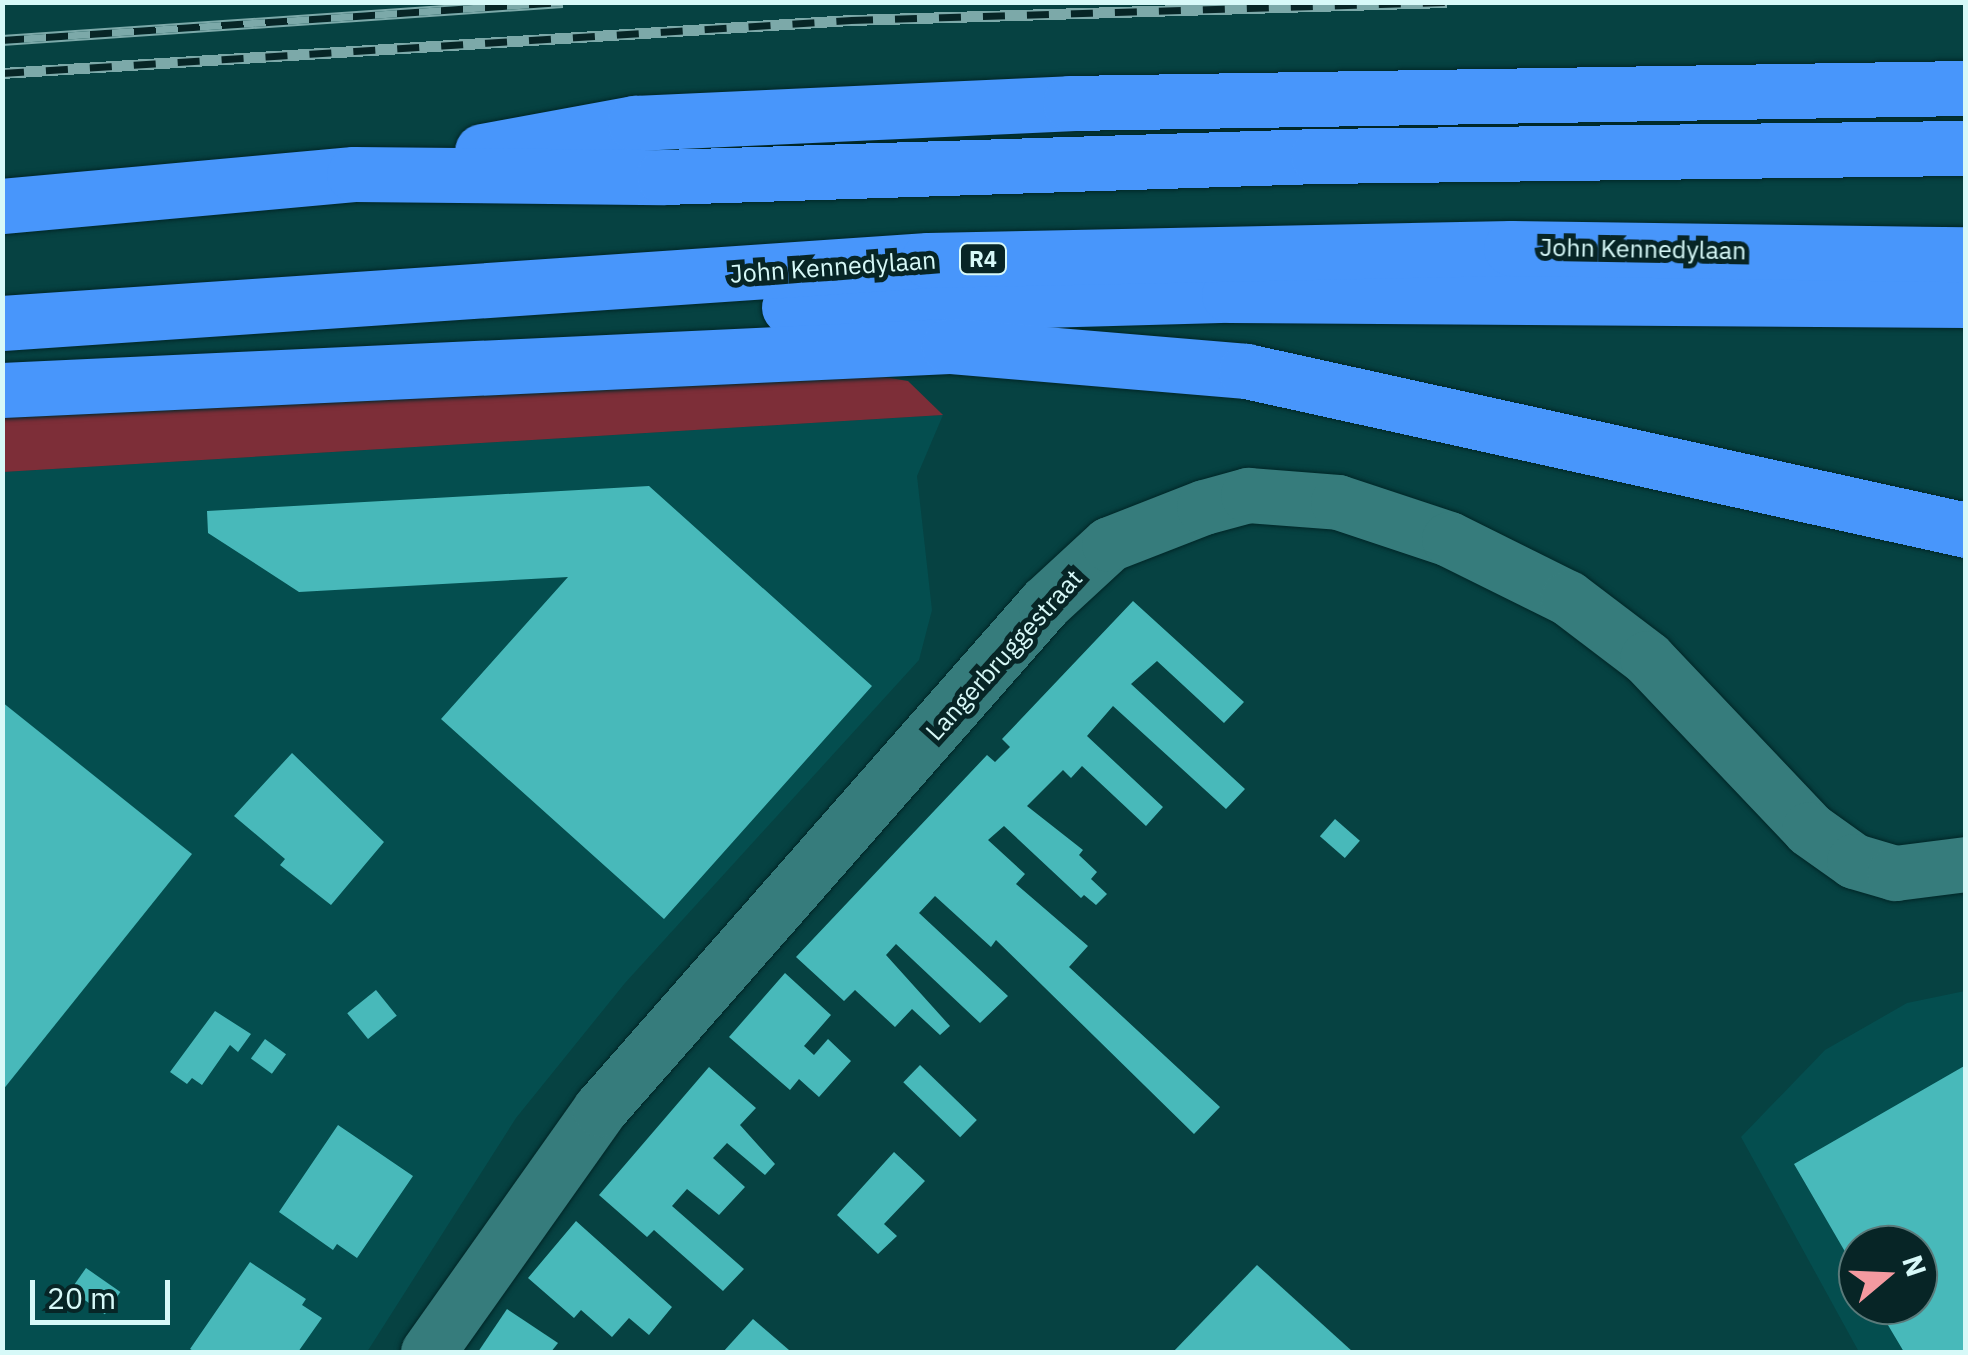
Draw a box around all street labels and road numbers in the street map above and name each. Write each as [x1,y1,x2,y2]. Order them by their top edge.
street label: John Kennedylaan [1539,232,1747,266]
road number: R4 [958,242,1008,276]
street label: John Kennedylaan [729,245,937,289]
street label: Langerbruggestraat [920,564,1088,746]

